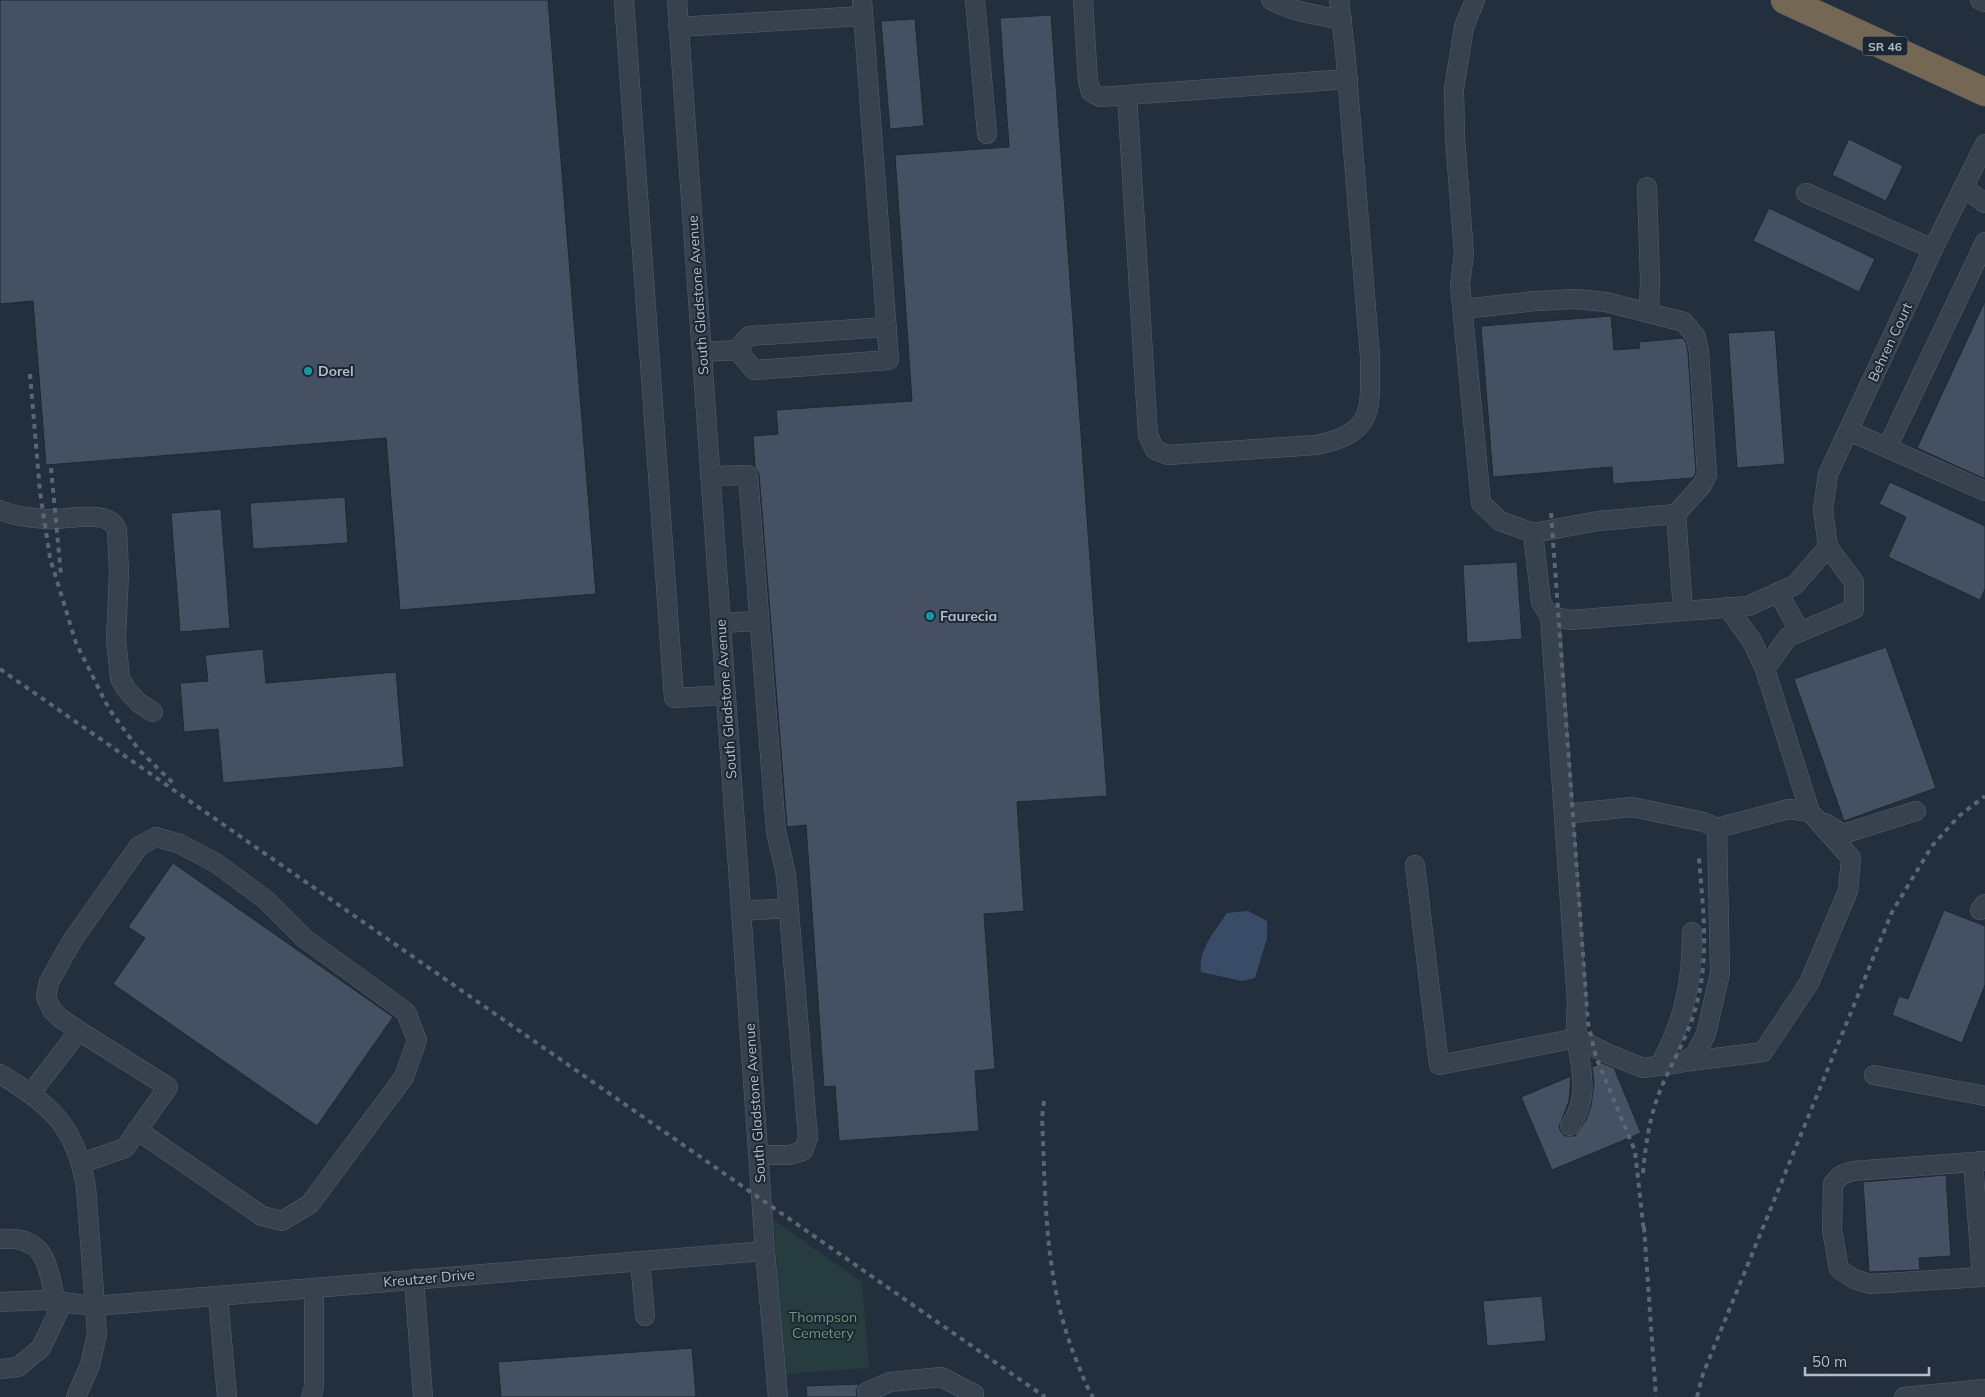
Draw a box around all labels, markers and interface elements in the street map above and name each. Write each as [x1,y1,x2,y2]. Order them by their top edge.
road number: SR 46 [1862,36,1908,56]
street label: South Gladstone Avenue [683,215,713,375]
street label: Behren Court [1864,299,1916,384]
place label: Dorel [318,362,354,380]
marker: Dorel [302,365,314,377]
place label: Faurecia [940,607,997,625]
marker: Faurecia [924,610,936,622]
street label: South Gladstone Avenue [711,619,741,779]
street label: South Gladstone Avenue [740,1023,770,1183]
street label: Kreutzer Drive [383,1265,475,1291]
park label: Thompson Cemetery [789,1308,857,1342]
scale bar [1805,1344,1929,1376]
text: 50 m [1812,1352,1847,1371]

